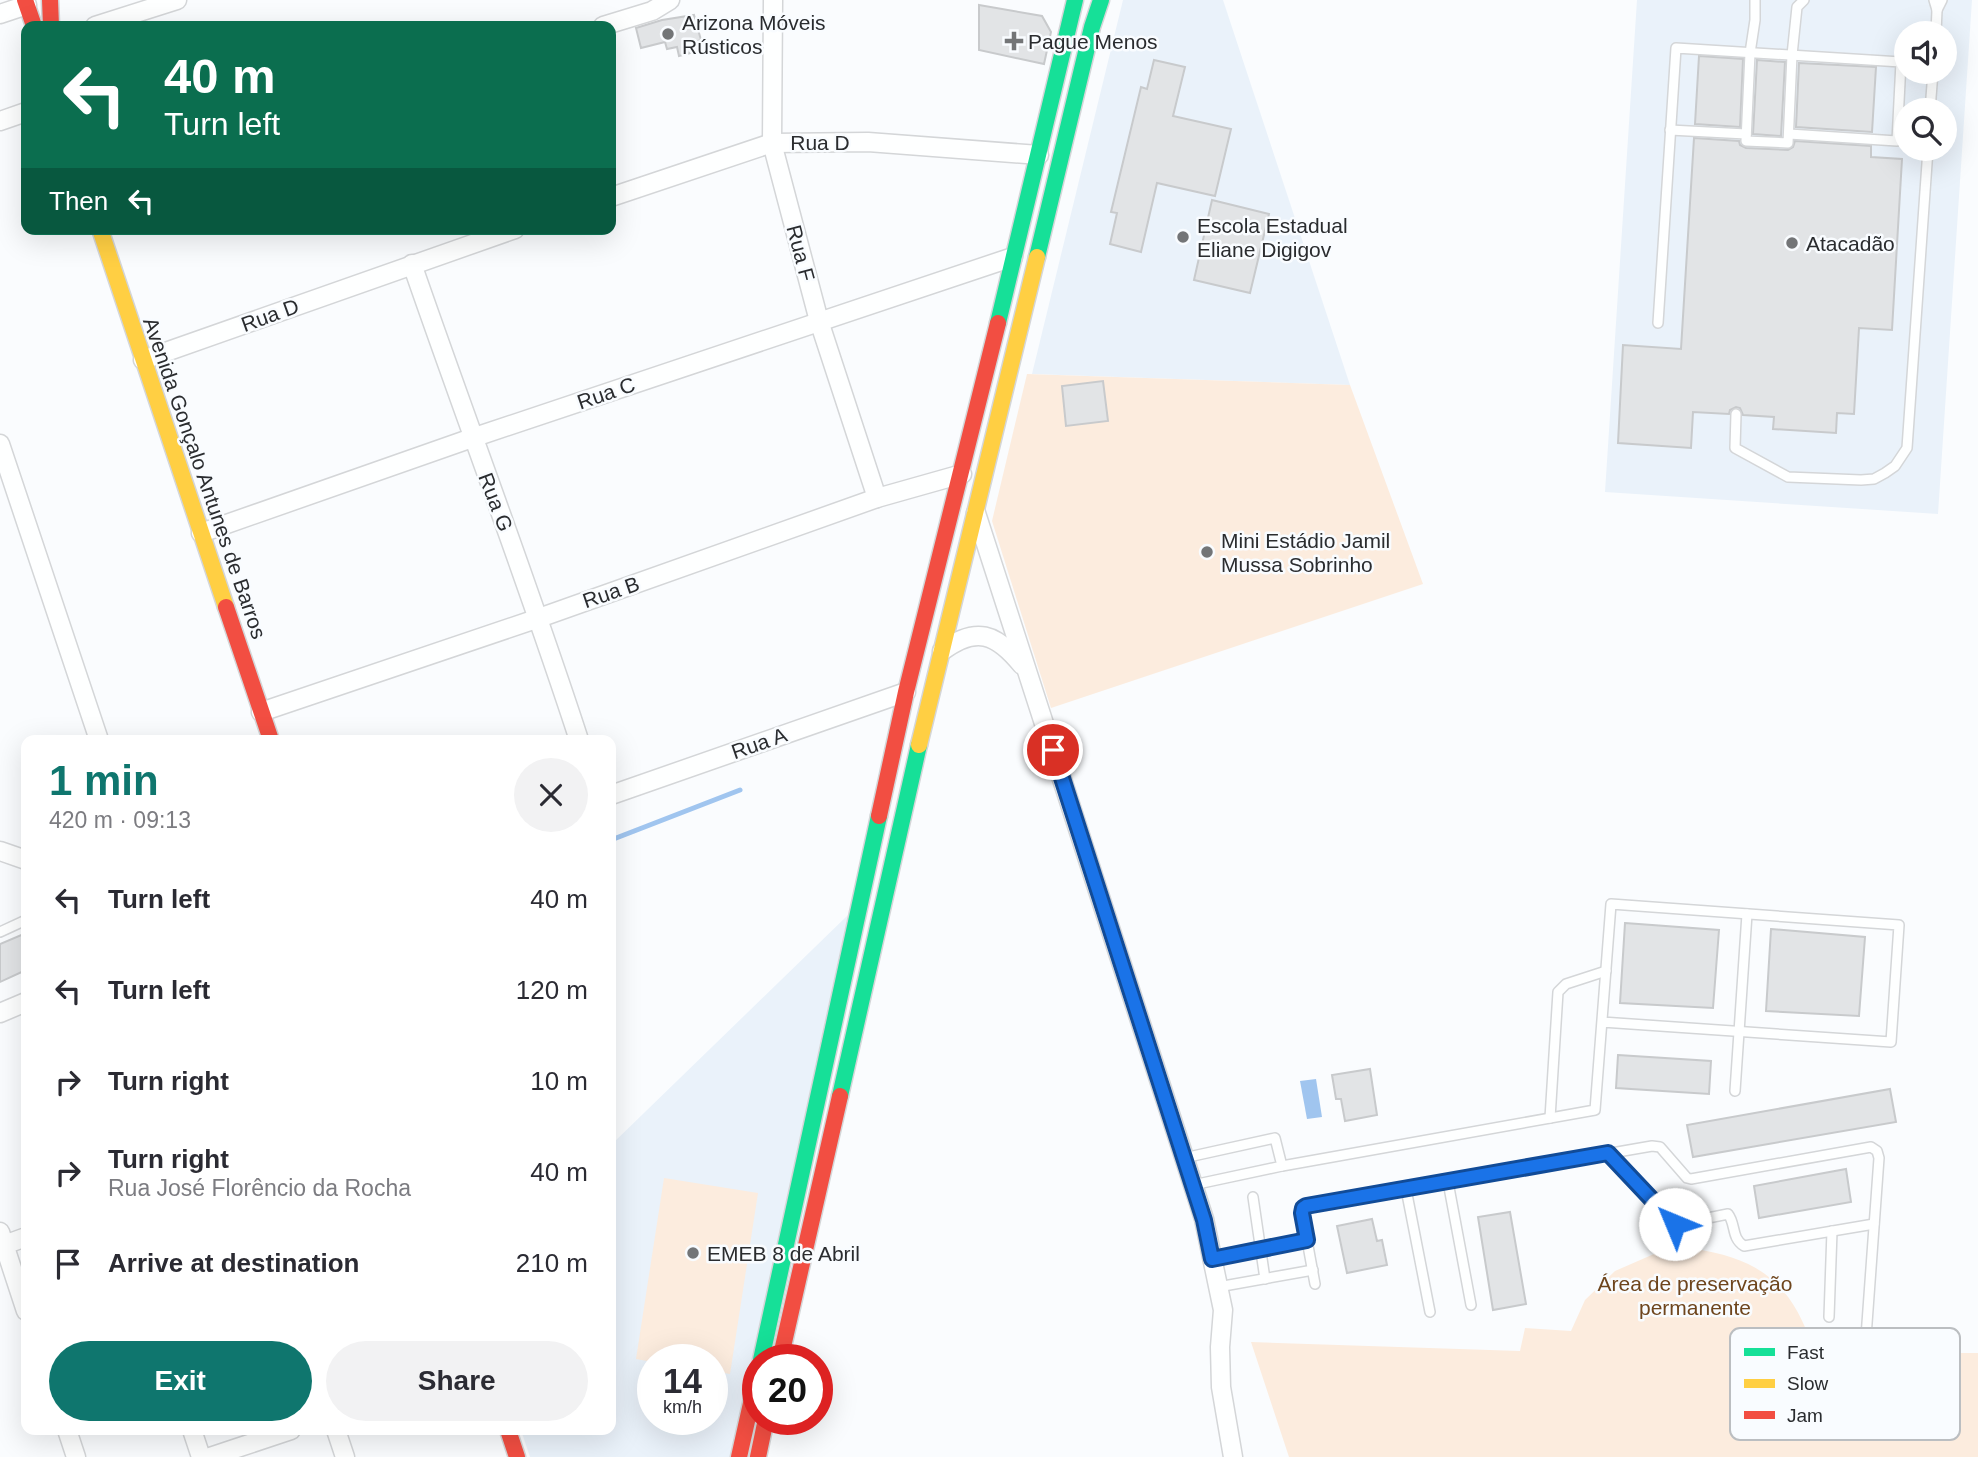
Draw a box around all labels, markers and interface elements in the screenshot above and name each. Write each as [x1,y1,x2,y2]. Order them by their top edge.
place label: Arizona Móveis Rústicos [682,11,826,58]
map controls [1894,21,1957,161]
button: sound [1894,21,1957,84]
marker: Arizona Móveis Rústicos [660,26,676,42]
place label: Pague Menos [1028,30,1158,53]
marker: Pague Menos [1006,33,1022,49]
icon: left [49,49,140,140]
text: 40 m [164,49,276,103]
button: search [1894,98,1957,161]
text: Turn left [164,106,280,142]
street label: Rua D [790,131,850,154]
icon: left [122,182,160,220]
text: Then [49,186,108,216]
place label: Escola Estadual Eliane Digigov [1197,214,1348,261]
street label: Rua F [782,222,820,284]
marker: Escola Estadual Eliane Digigov [1175,229,1191,245]
place label: Atacadão [1806,232,1895,255]
marker: Atacadão [1784,235,1800,251]
street label: Rua D [238,294,302,336]
street label: Avenida Gonçalo Antunes de Barros [139,314,271,642]
street label: Rua C [574,372,638,414]
street label: Rua G [474,470,518,534]
place label: Mini Estádio Jamil Mussa Sobrinho [1221,529,1390,576]
marker: Mini Estádio Jamil Mussa Sobrinho [1199,544,1215,560]
street label: Rua B [580,572,642,612]
pin [1023,720,1083,780]
street label: Rua A [728,723,790,763]
icon: arrive [1034,731,1072,769]
text: 1 min [49,757,159,804]
button: close [514,758,588,832]
text: 420 m · 09:13 [49,807,191,833]
icon: left [49,881,87,919]
text: Turn left [108,884,210,914]
text: 40 m [530,884,588,914]
icon: left [49,972,87,1010]
text: Turn left [108,975,210,1005]
text: 120 m [516,975,588,1005]
icon: right [49,1063,87,1101]
text: Turn right [108,1066,229,1096]
text: 10 m [530,1066,588,1096]
text: Turn right [108,1144,229,1174]
icon: right [49,1154,87,1192]
text: 40 m [530,1157,588,1187]
text: Rua José Florêncio da Rocha [108,1175,411,1201]
position arrow [1638,1187,1712,1261]
place label: EMEB 8 de Abril [707,1242,860,1265]
icon: arrive [49,1245,87,1283]
marker: EMEB 8 de Abril [685,1245,701,1261]
text: Arrive at destination [108,1248,359,1278]
text: 210 m [516,1248,588,1278]
park label: Área de preservação permanente [1598,1272,1792,1319]
legend [1730,1328,1960,1440]
button: Exit [49,1341,312,1421]
button: Share [326,1341,588,1421]
text: Fast [1787,1342,1825,1363]
speed limit sign: 20 [742,1344,833,1435]
text: 14 [663,1361,702,1400]
text: Slow [1787,1373,1828,1394]
text: km/h [663,1397,702,1417]
text: Jam [1787,1405,1823,1426]

